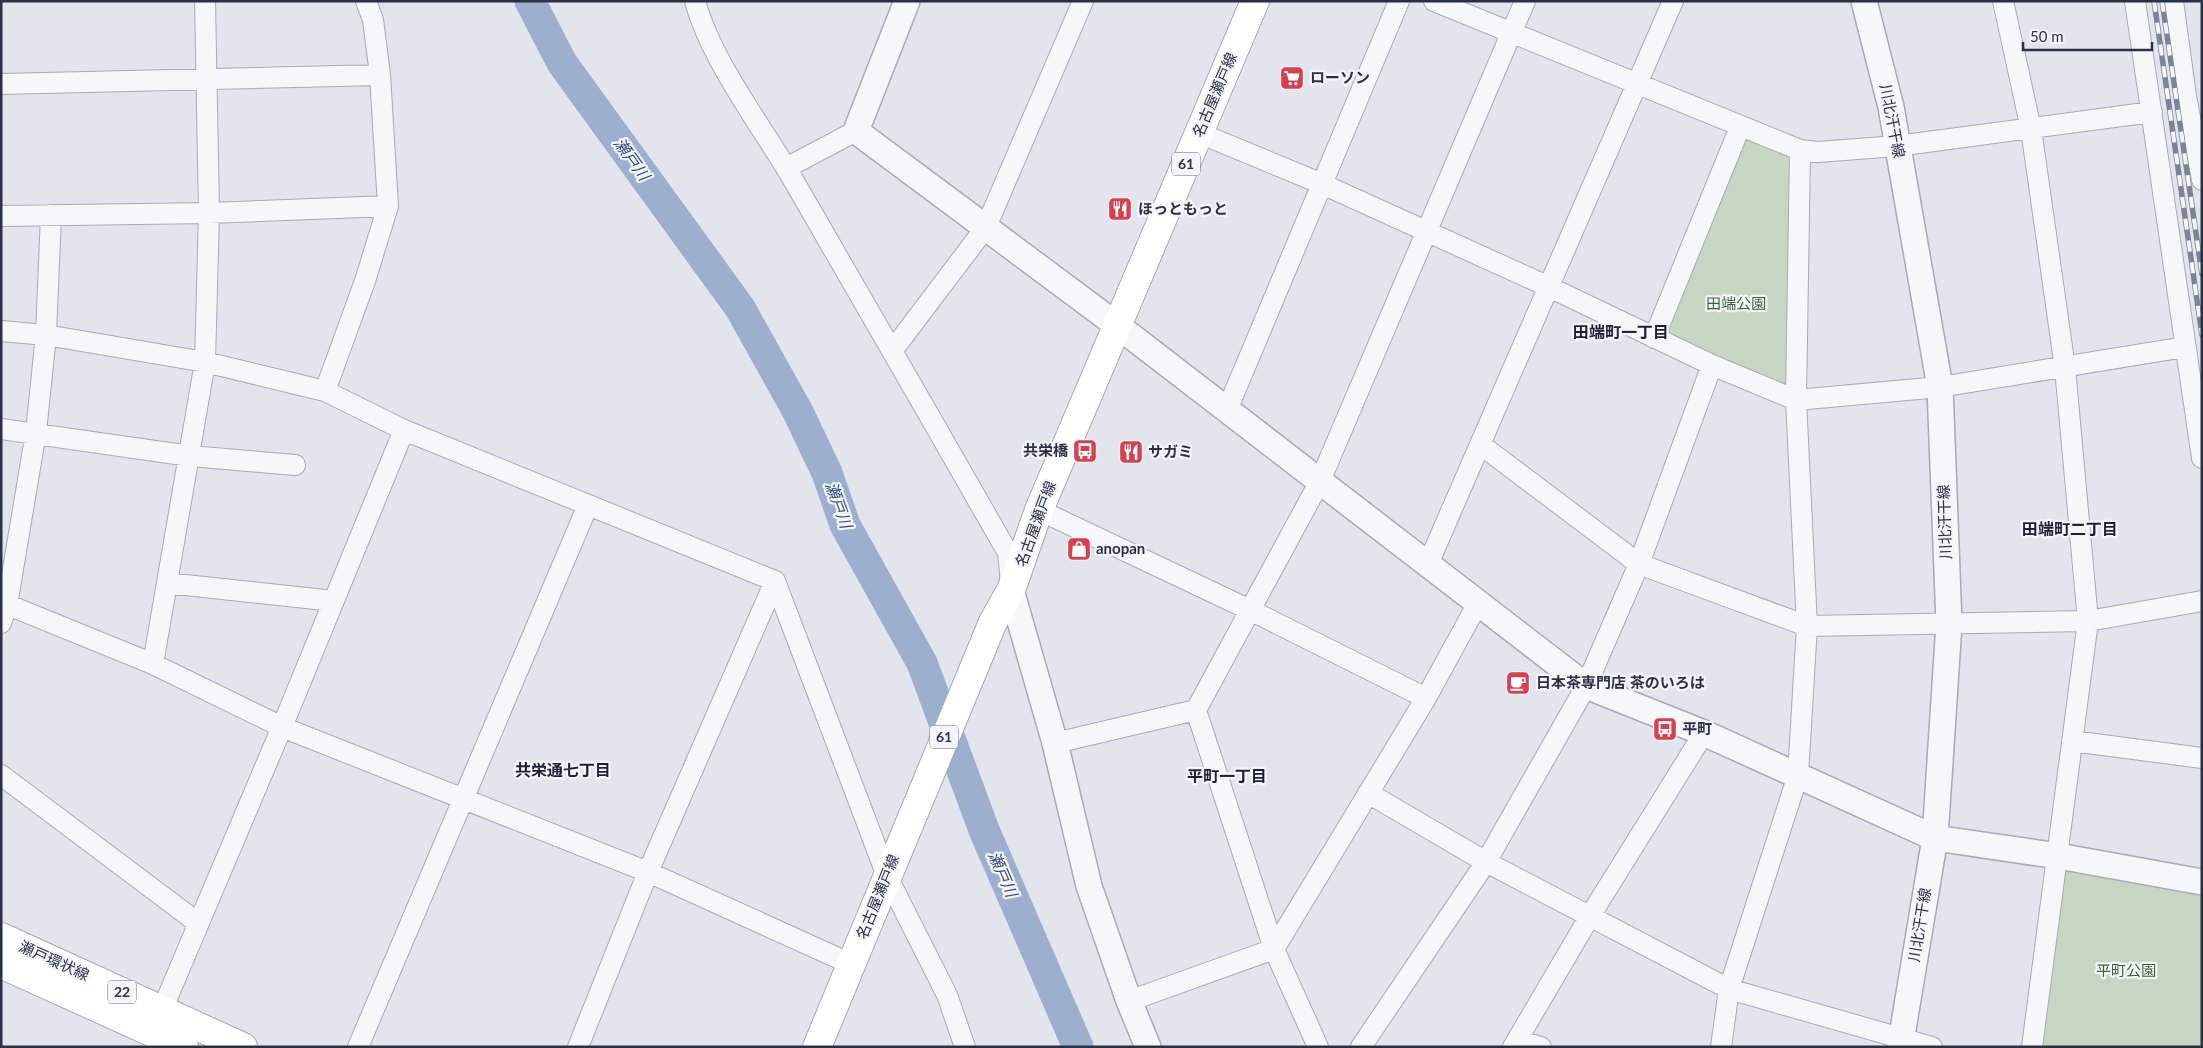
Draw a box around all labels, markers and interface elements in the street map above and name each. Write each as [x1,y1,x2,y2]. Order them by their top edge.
scale bar [2023,20,2152,52]
text: 50 m [2030,27,2064,45]
street label: 名古屋瀬戸線 [1188,50,1240,140]
supermarket icon: ローソン [1279,65,1305,91]
place label: ローソン [1310,68,1370,86]
street label: 川北汗干線 [1877,82,1909,159]
water label: 瀬戸川 [611,134,655,185]
road number: 61 [1172,152,1200,175]
restaurant icon: ほっともっと [1107,196,1133,222]
place label: ほっともっと [1138,199,1228,217]
park label: 田端公園 [1706,294,1766,312]
district label: 田端町一丁目 [1573,322,1669,341]
bus stop icon: 共栄橋 [1072,438,1098,464]
restaurant icon: サガミ [1118,439,1144,465]
place label: 共栄橋 [1023,441,1069,459]
place label: サガミ [1148,442,1193,460]
street label: 名古屋瀬戸線 [1011,478,1059,569]
water label: 瀬戸川 [822,479,857,533]
street label: 川北汗干線 [1934,484,1954,560]
district label: 田端町二丁目 [2022,519,2118,538]
shop icon: anopan [1066,536,1092,562]
place label: anopan [1096,539,1145,557]
cafe icon: 日本茶専門店 茶のいろは [1505,670,1531,696]
place label: 日本茶専門店 茶のいろは [1536,673,1705,691]
bus stop icon: 平町 [1652,716,1678,742]
place label: 平町 [1682,719,1712,737]
road number: 61 [930,726,958,749]
district label: 共栄通七丁目 [515,760,611,779]
district label: 平町一丁目 [1187,766,1267,785]
water label: 瀬戸川 [985,848,1023,901]
street label: 名古屋瀬戸線 [852,852,902,942]
street label: 川北汗干線 [1904,886,1934,963]
street label: 瀬戸環状線 [16,937,92,984]
park label: 平町公園 [2096,961,2156,979]
road number: 22 [108,980,136,1004]

